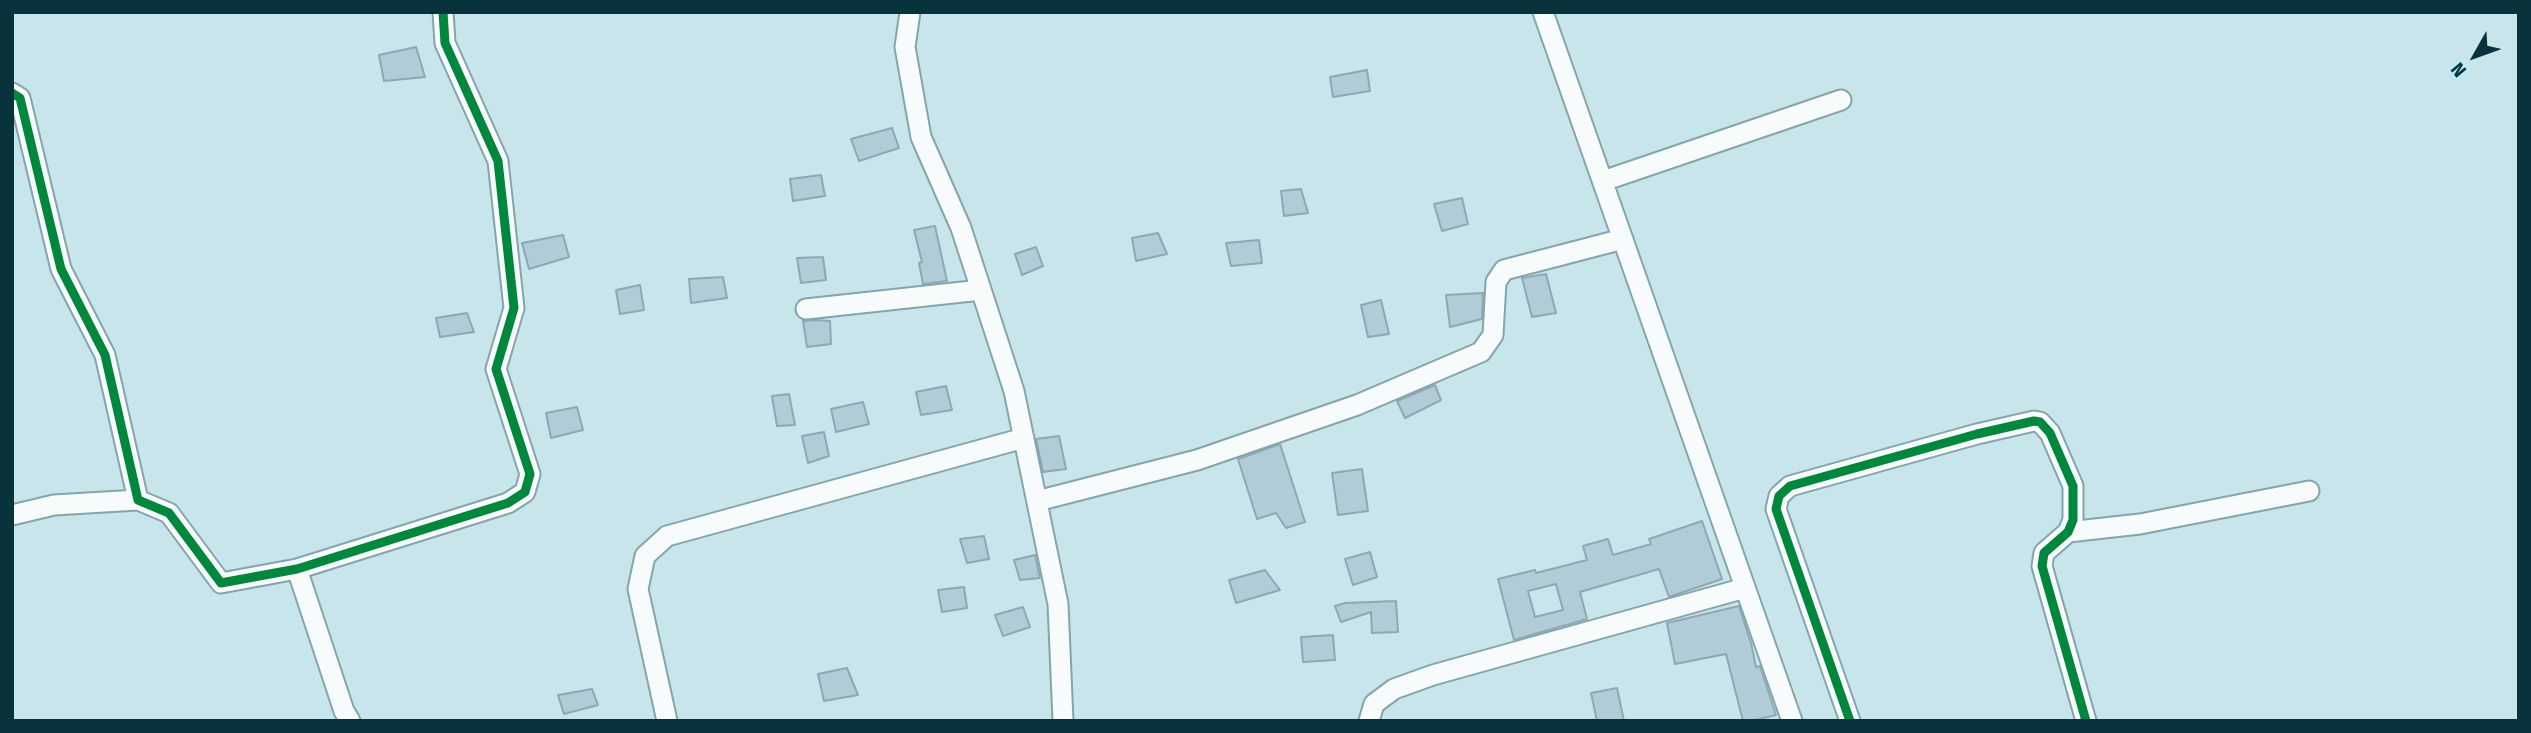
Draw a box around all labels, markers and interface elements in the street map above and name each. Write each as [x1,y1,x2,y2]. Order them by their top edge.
north arrow [2440,21,2510,91]
text: N [2446,58,2471,82]

